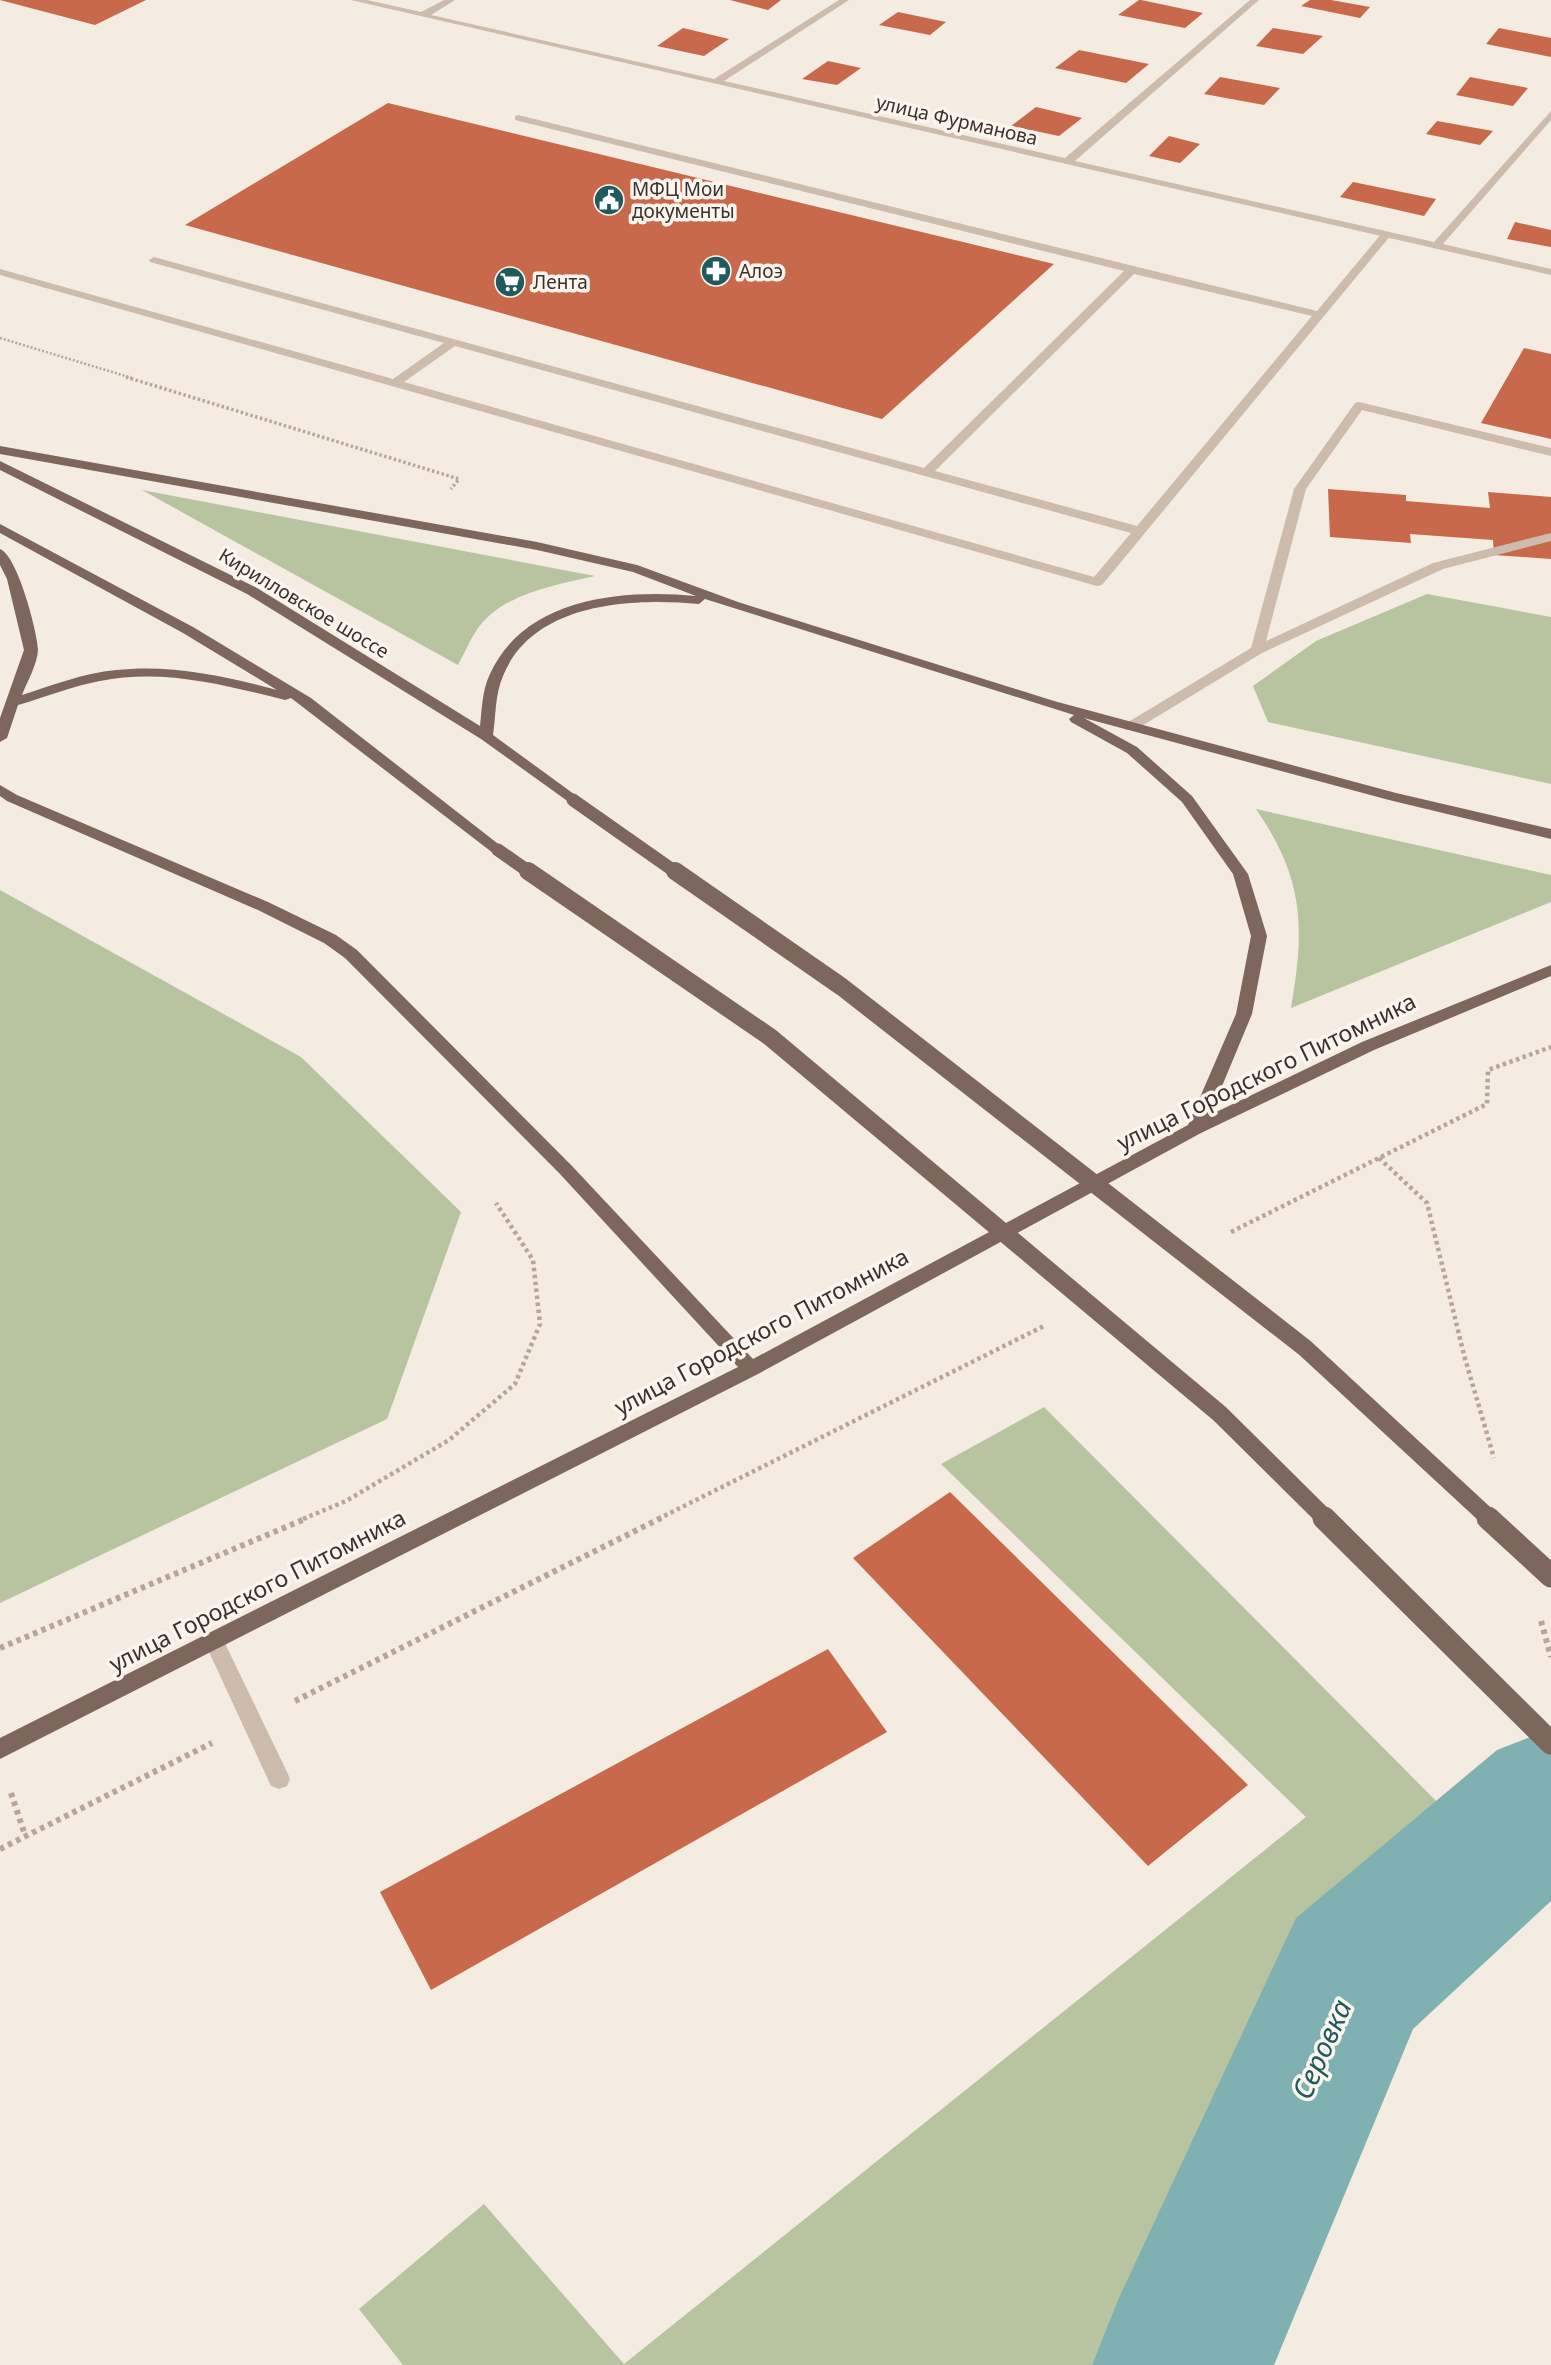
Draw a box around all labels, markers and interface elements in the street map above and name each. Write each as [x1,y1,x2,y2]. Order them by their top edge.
street label: улица Фурманова [874,89,1040,151]
place label: МФЦ Мои документы [632,176,735,224]
public building icon: МФЦ Мои документы [592,183,626,217]
pharmacy icon: Алоэ [699,254,733,288]
place label: Алоэ [739,258,783,284]
supermarket icon: Лента [493,265,527,299]
place label: Лента [533,269,588,295]
street label: Кирилловское шоссе [214,542,394,664]
street label: улица Городского Питомника [1111,984,1421,1158]
street label: улица Городского Питомника [608,1240,914,1422]
street label: улица Городского Питомника [103,1501,411,1679]
water label: Серовка [1282,1993,1360,2105]

